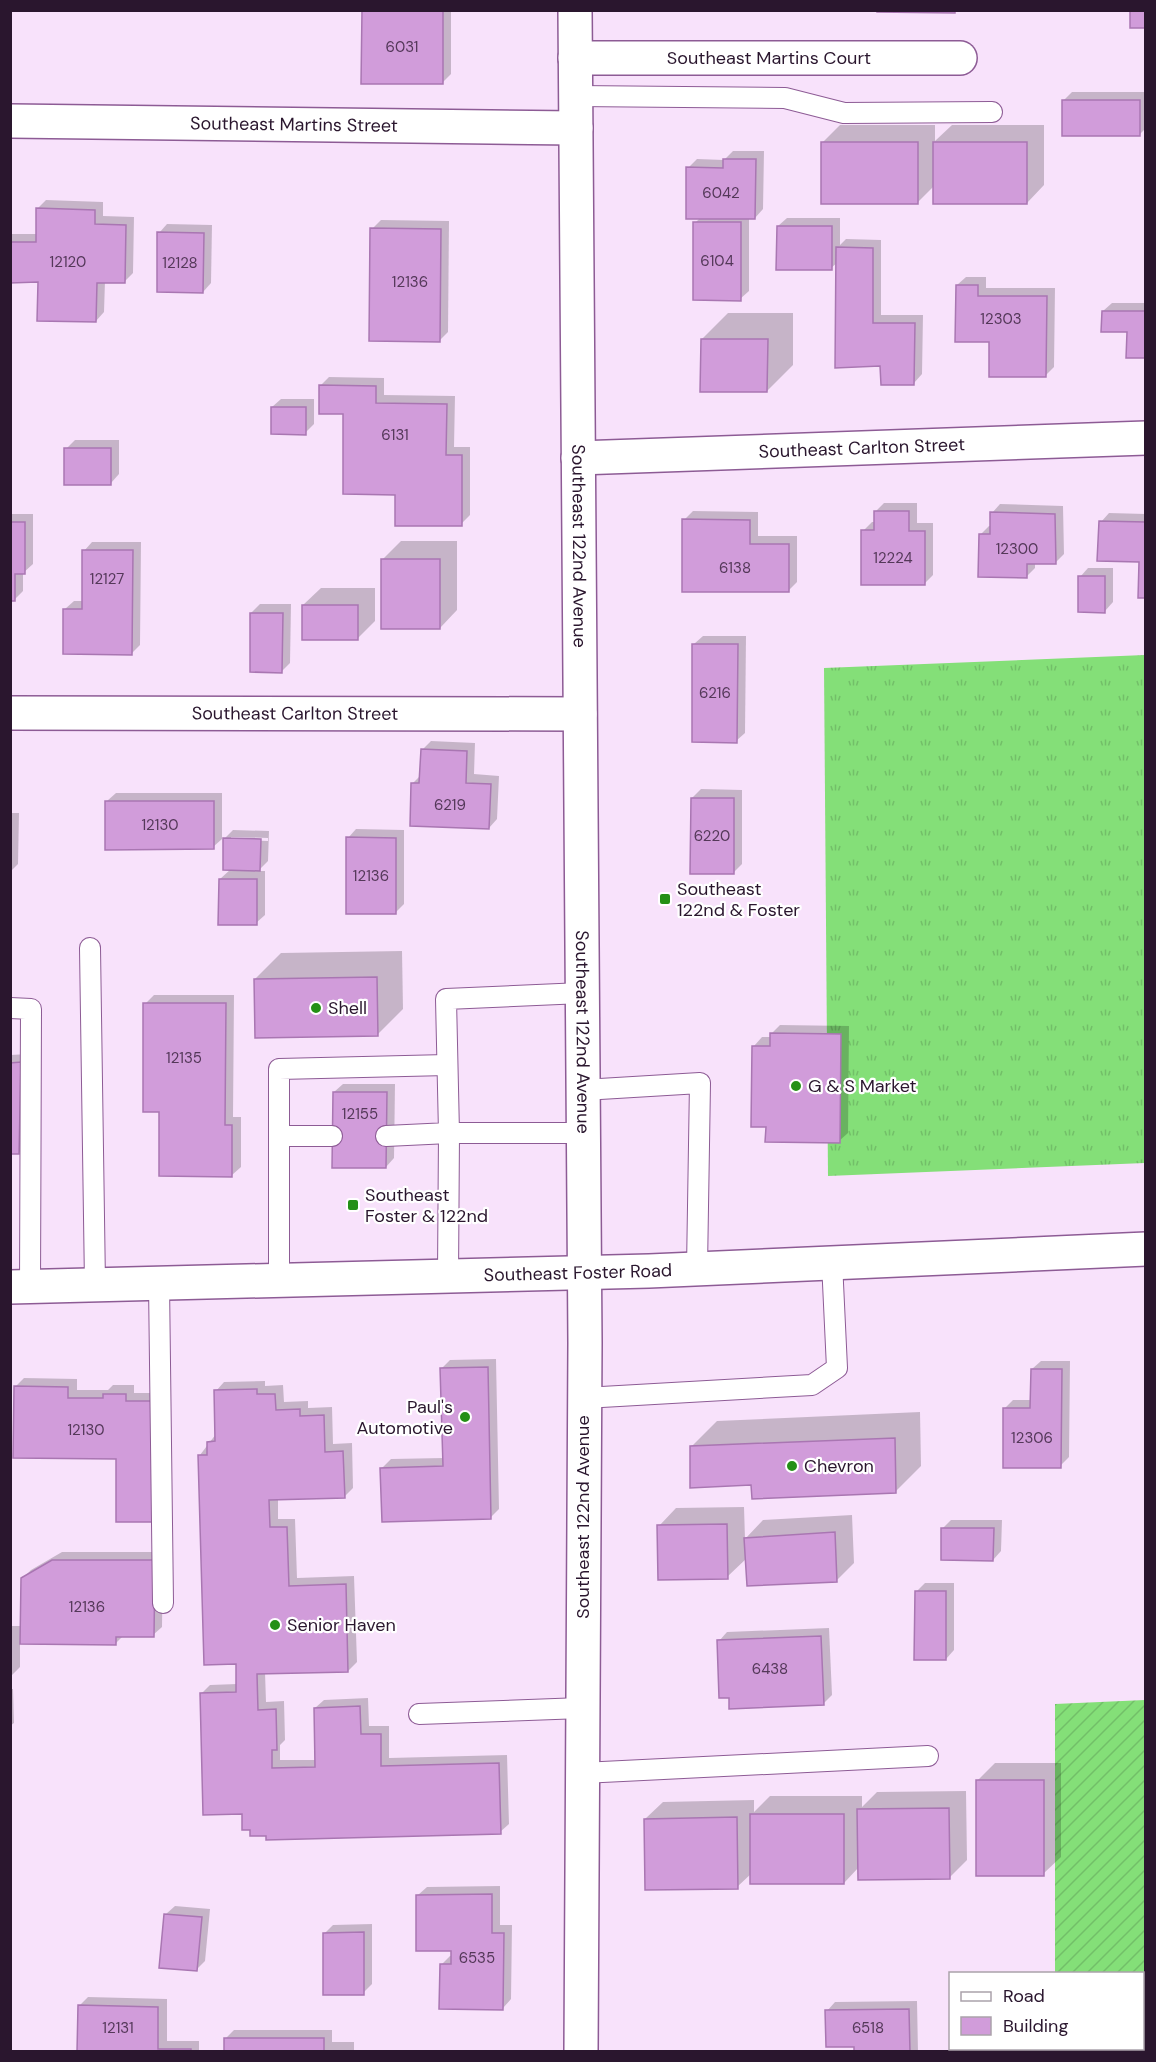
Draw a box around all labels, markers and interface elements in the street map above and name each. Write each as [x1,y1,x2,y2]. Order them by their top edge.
house number: 6031 [386,37,418,57]
street label: Southeast Martins Court [667,46,871,70]
street label: Southeast Martins Street [190,111,398,138]
house number: 6042 [702,183,740,203]
house number: 6104 [700,251,734,271]
house number: 12120 [50,252,86,272]
house number: 12128 [162,253,198,273]
house number: 12136 [392,272,428,292]
house number: 12303 [980,309,1022,329]
house number: 6131 [381,425,409,445]
street label: Southeast Carlton Street [758,432,965,464]
street label: Southeast 122nd Avenue [566,444,592,648]
house number: 12300 [996,539,1038,559]
house number: 12224 [873,548,913,568]
house number: 6138 [719,558,751,578]
house number: 12127 [90,569,124,589]
house number: 6216 [699,683,731,703]
street label: Southeast Carlton Street [192,701,398,726]
house number: 6219 [434,795,466,815]
house number: 12130 [141,815,179,835]
house number: 6220 [694,826,730,846]
house number: 12136 [353,866,389,886]
place label: Southeast 122nd & Foster [677,877,800,922]
marker: Southeast 122nd & Foster [658,892,672,906]
street label: Southeast 122nd Avenue [570,930,595,1134]
place label: Shell [328,996,367,1020]
marker: Shell [309,1001,323,1015]
house number: 12135 [166,1048,202,1068]
place label: G & S Market [808,1074,917,1098]
marker: G & S Market [789,1079,803,1093]
house number: 12155 [342,1104,378,1124]
place label: Southeast Foster & 122nd [365,1183,488,1228]
marker: Southeast Foster & 122nd [346,1198,360,1212]
street label: Southeast Foster Road [483,1258,673,1287]
place label: Paul's Automotive [356,1395,453,1440]
marker: Paul's Automotive [458,1410,472,1424]
street label: Southeast 122nd Avenue [571,1415,595,1619]
house number: 12130 [67,1420,105,1440]
house number: 12306 [1011,1428,1053,1448]
place label: Chevron [804,1454,874,1478]
marker: Chevron [785,1459,799,1473]
house number: 12136 [69,1597,105,1617]
place label: Senior Haven [287,1613,396,1637]
marker: Senior Haven [268,1618,282,1632]
house number: 6438 [752,1659,788,1679]
house number: 6535 [459,1948,495,1968]
legend [949,1972,1144,2050]
text: Road [1003,1984,1045,2008]
text: Building [1003,2014,1068,2038]
house number: 12131 [102,2018,134,2038]
house number: 6518 [852,2018,884,2038]

